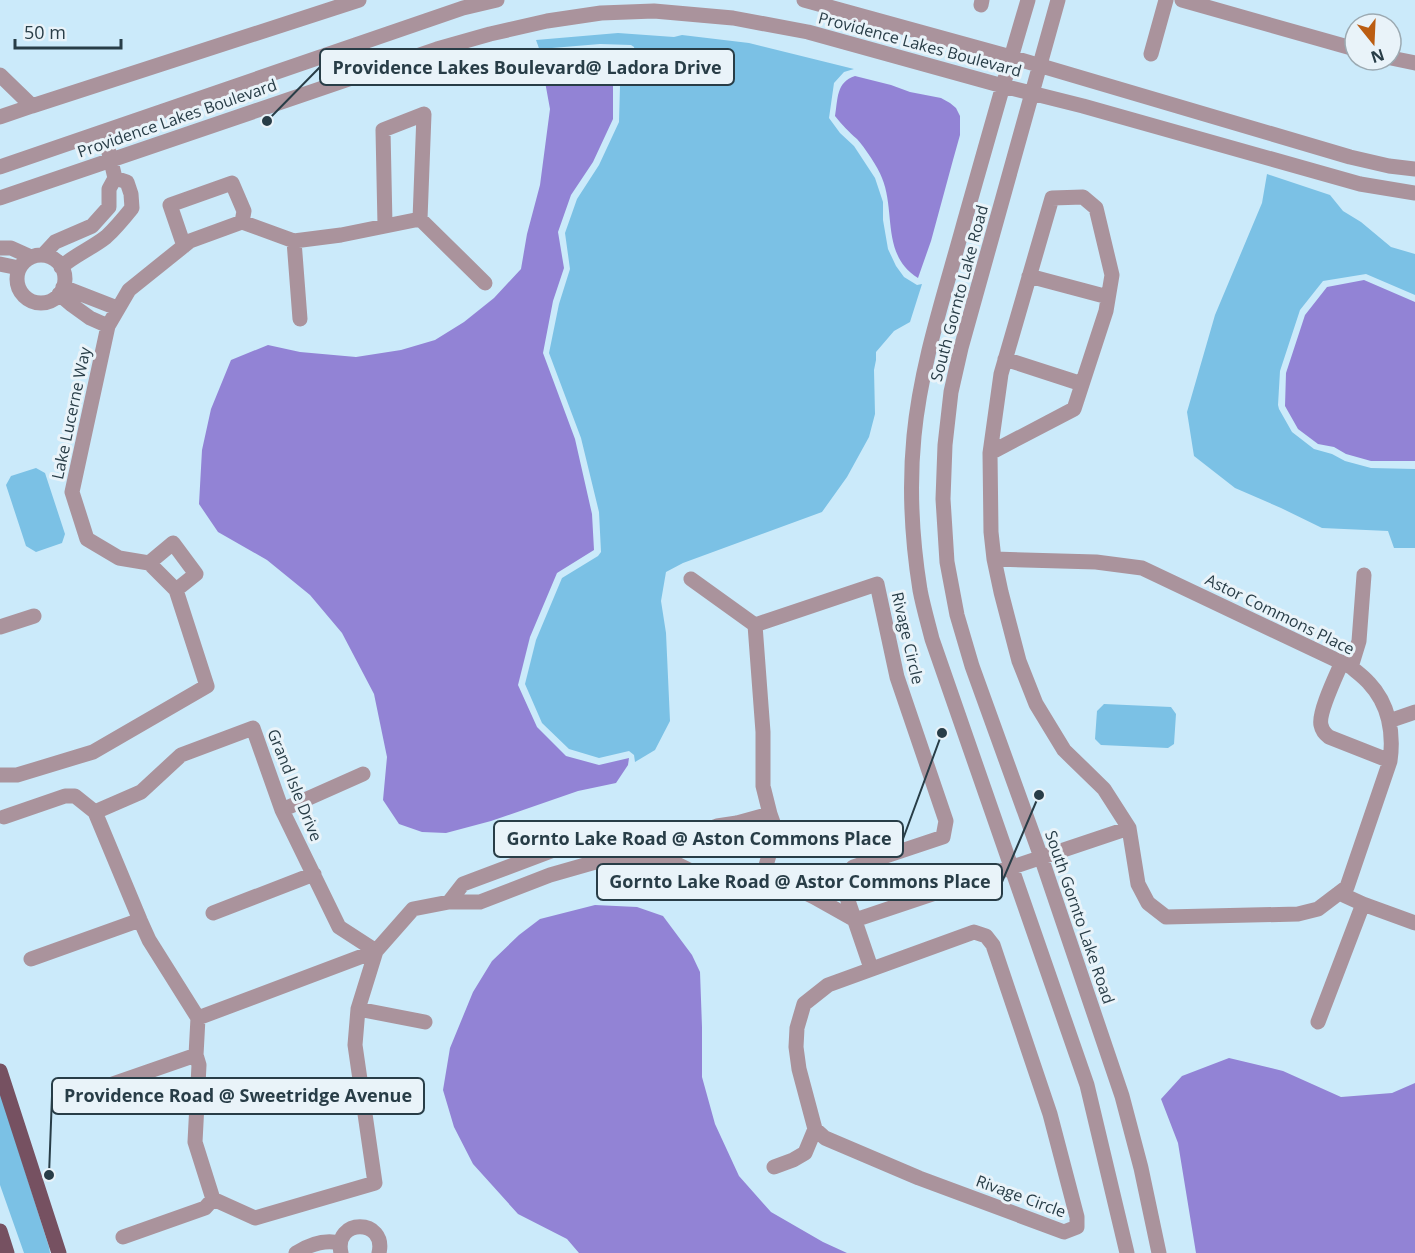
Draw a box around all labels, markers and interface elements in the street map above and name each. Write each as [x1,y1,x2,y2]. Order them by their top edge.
street label: Providence Lakes Boulevard [816,6,1024,82]
scale bar [15,12,122,50]
north arrow [1343,12,1403,72]
text: 50 m [24,20,66,44]
text: N [1368,44,1387,69]
callout: Providence Lakes Boulevard@ Ladora Drive [320,49,734,85]
text: Providence Lakes Boulevard@ Ladora Drive [332,55,722,79]
street label: Providence Lakes Boulevard [74,73,280,163]
street label: South Gornto Lake Road [925,202,993,384]
street label: Lake Lucerne Way [46,344,96,481]
street label: Astor Commons Place [1202,568,1358,660]
street label: Rivage Circle [887,590,929,686]
street label: Grand Isle Drive [262,726,328,844]
callout: Gornto Lake Road @ Aston Commons Place [494,821,903,857]
text: Gornto Lake Road @ Aston Commons Place [506,826,892,850]
street label: South Gornto Lake Road [1040,827,1120,1007]
callout: Gornto Lake Road @ Astor Commons Place [597,864,1002,900]
text: Gornto Lake Road @ Astor Commons Place [609,869,991,893]
callout: Providence Road @ Sweetridge Avenue [52,1078,424,1114]
text: Providence Road @ Sweetridge Avenue [64,1083,412,1107]
street label: Rivage Circle [973,1170,1069,1222]

